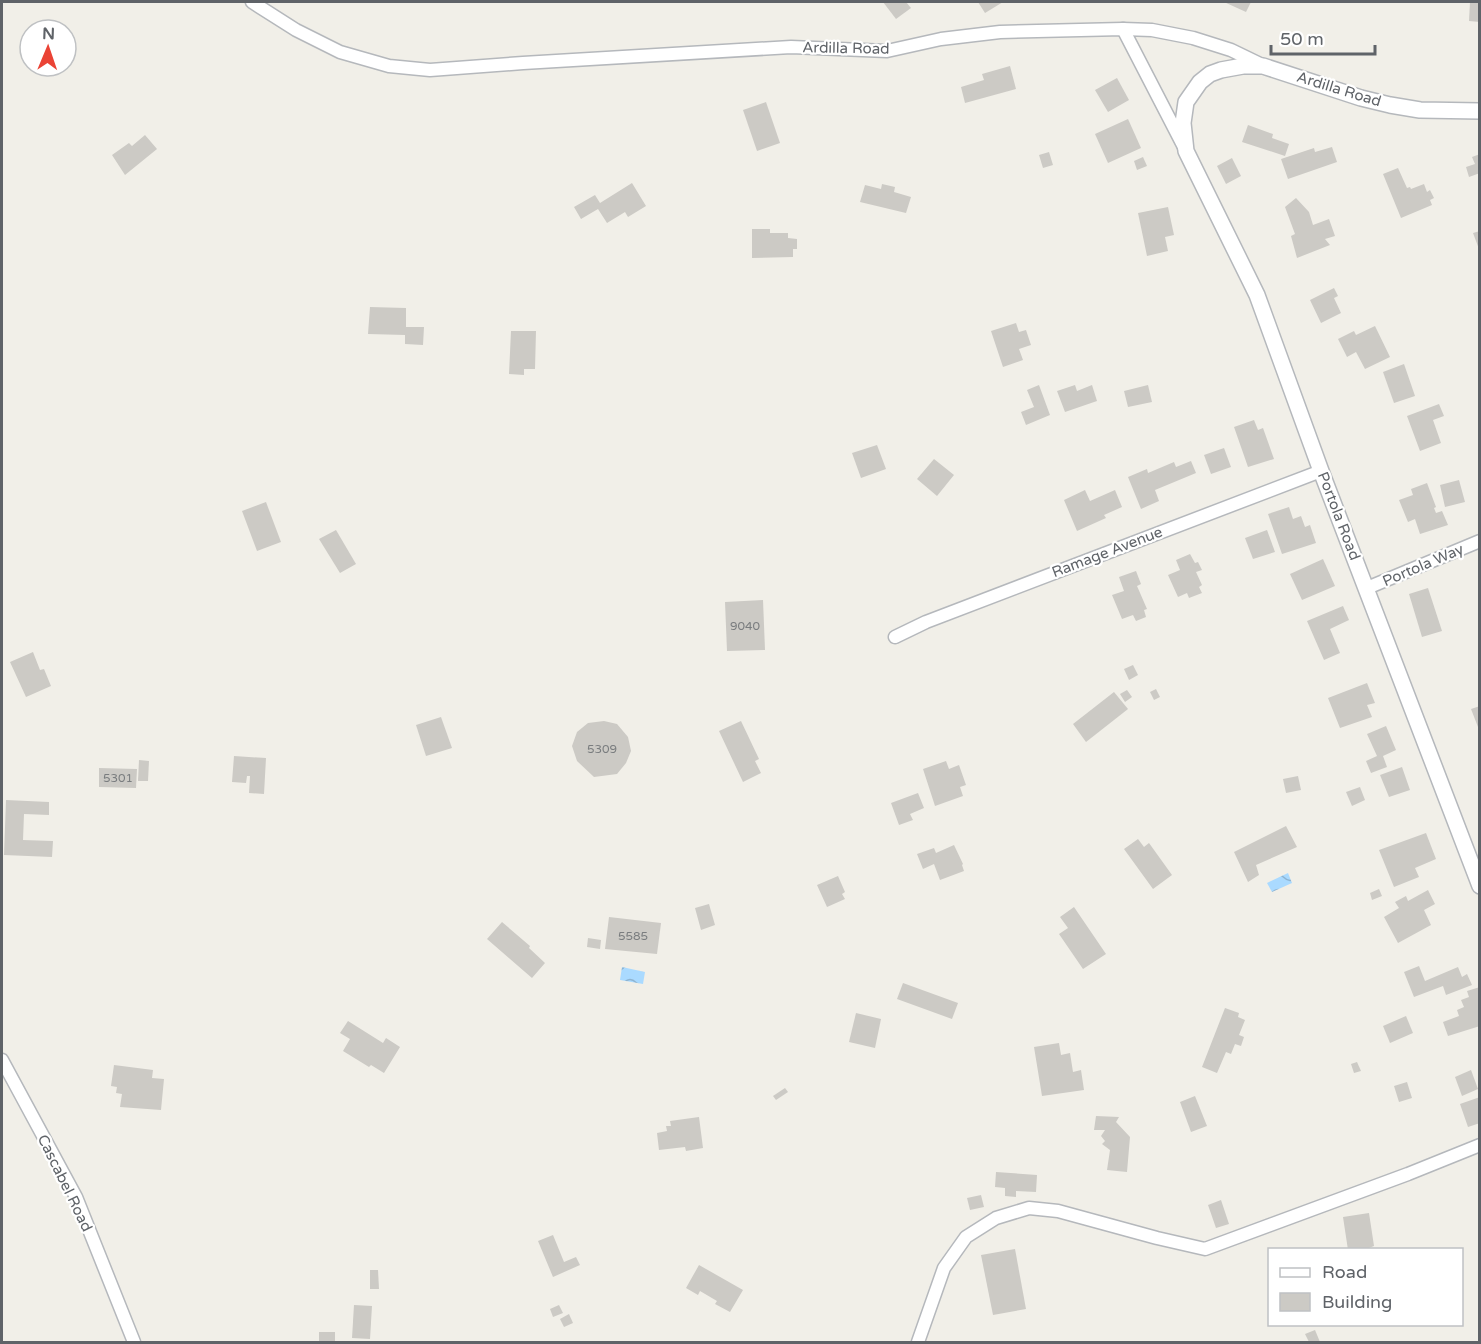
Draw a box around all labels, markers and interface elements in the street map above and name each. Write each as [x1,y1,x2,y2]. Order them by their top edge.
north arrow [18,18,78,78]
scale bar [1271,18,1374,56]
text: N [42,24,55,44]
text: 50 m [1280,28,1324,50]
street label: Ardilla Road [802,38,890,58]
street label: Ardilla Road [1295,68,1383,110]
street label: Portola Road [1314,469,1364,563]
street label: Ramage Avenue [1049,523,1165,581]
street label: Portola Way [1380,540,1466,590]
house number: 9040 [730,619,761,633]
house number: 5309 [587,742,617,756]
house number: 5301 [103,771,133,785]
house number: 5585 [618,929,648,943]
street label: Cascabel Road [34,1132,96,1234]
legend [1268,1248,1463,1326]
text: Road [1322,1261,1367,1283]
text: Building [1322,1291,1392,1313]

